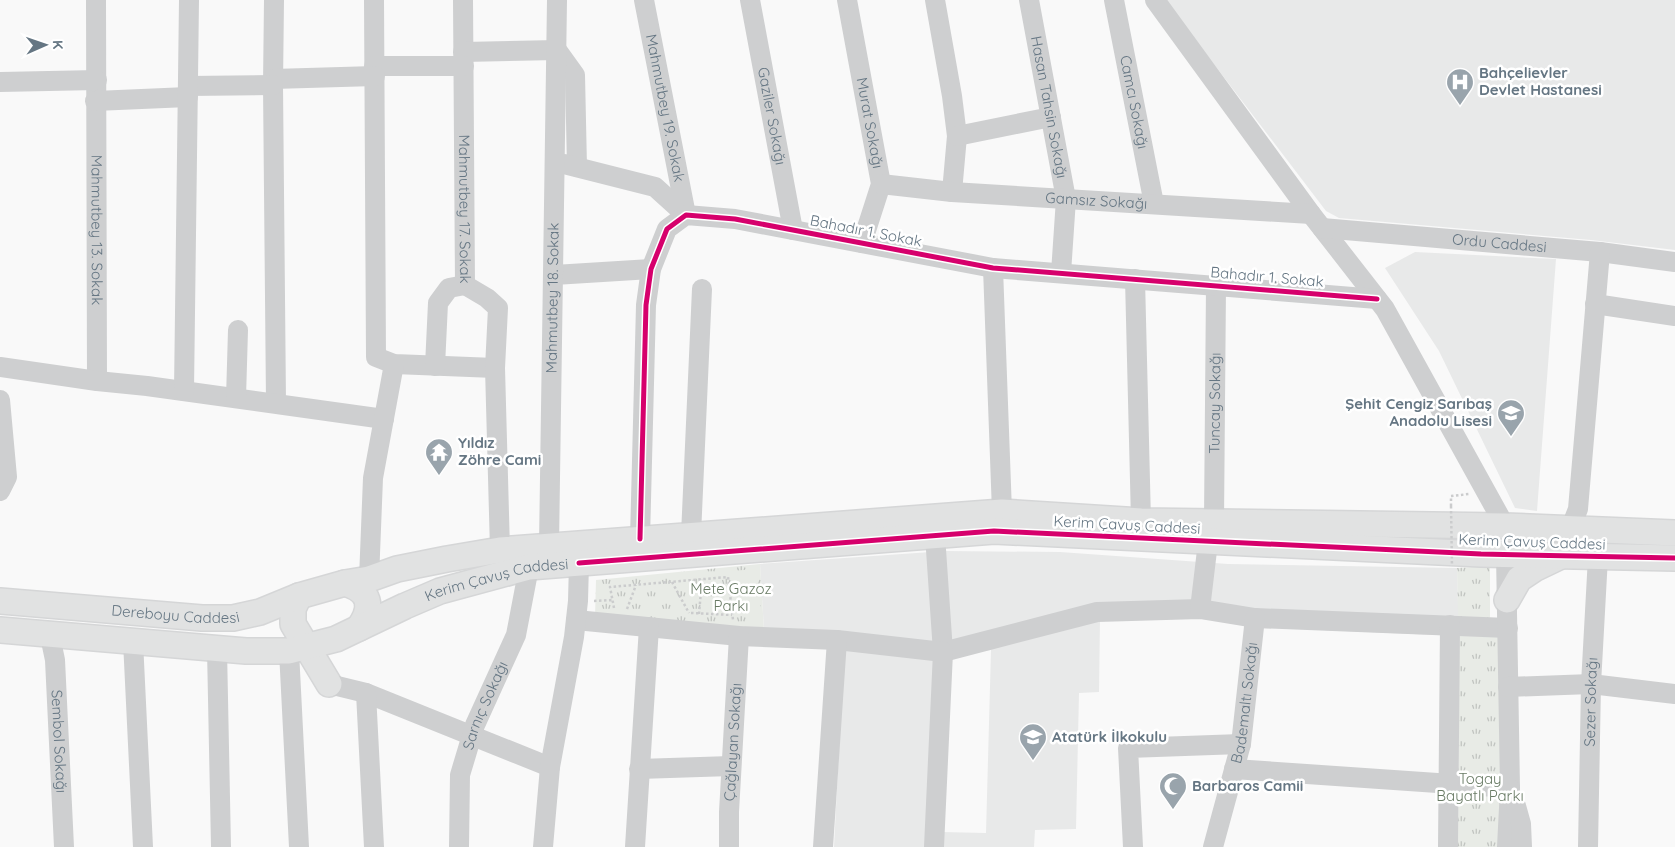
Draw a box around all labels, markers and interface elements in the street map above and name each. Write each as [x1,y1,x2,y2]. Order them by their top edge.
north arrow [20,20,70,70]
street label: Mahmutbey 19. Sokak [642,32,689,183]
street label: Hasan Tahsin Sokağı [1027,34,1072,180]
text: K [49,40,67,49]
street label: Camcı Sokağı [1116,54,1153,150]
place label: Bahçelievler Devlet Hastanesi [1479,63,1602,99]
street label: Gaziler Sokağı [754,66,791,166]
hospital icon: Bahçelievler Devlet Hastanesi [1445,67,1475,106]
street label: Murat Sokağı [853,76,888,170]
street label: Mahmutbey 17. Sokak [455,134,475,284]
street label: Mahmutbey 13. Sokak [87,155,107,305]
street label: Gamsız Sokağı [1045,188,1148,213]
street label: Bahadır 1. Sokak [809,210,924,251]
street label: Mahmutbey 18. Sokak [542,223,563,373]
street label: Ordu Caddesi [1451,229,1547,256]
street label: Bahadır 1. Sokak [1210,262,1324,291]
street label: Tuncay Sokağı [1205,352,1224,454]
place label: Şehit Cengiz Sarıbaş Anadolu Lisesi [1345,394,1492,430]
school or university icon: Şehit Cengiz Sarıbaş Anadolu Lisesi [1496,398,1526,437]
place label: Yıldız Zöhre Cami [458,433,541,469]
temple icon: Yıldız Zöhre Cami [424,437,454,476]
street label: Kerim Çavuş Caddesi [1053,511,1201,538]
street label: Kerim Çavuş Caddesi [1458,529,1606,554]
street label: Kerim Çavuş Caddesi [422,554,569,605]
park label: Mete Gazoz Parkı [690,579,772,615]
street label: Dereboyu Caddesi [111,600,241,627]
street label: Bademaltı Sokağı [1226,641,1261,766]
street label: Sezer Sokağı [1580,657,1601,747]
street label: Sarnıç Sokağı [458,658,512,752]
street label: Çağlayan Sokağı [720,682,745,802]
street label: Sembol Sokağı [47,689,71,794]
school or university icon: Atatürk İlkokulu [1018,722,1048,761]
place label: Atatürk İlkokulu [1052,727,1167,746]
park label: Togay Bayatlı Parkı [1436,769,1524,805]
mosque icon: Barbaros Camii [1158,771,1188,810]
place label: Barbaros Camii [1192,776,1303,795]

